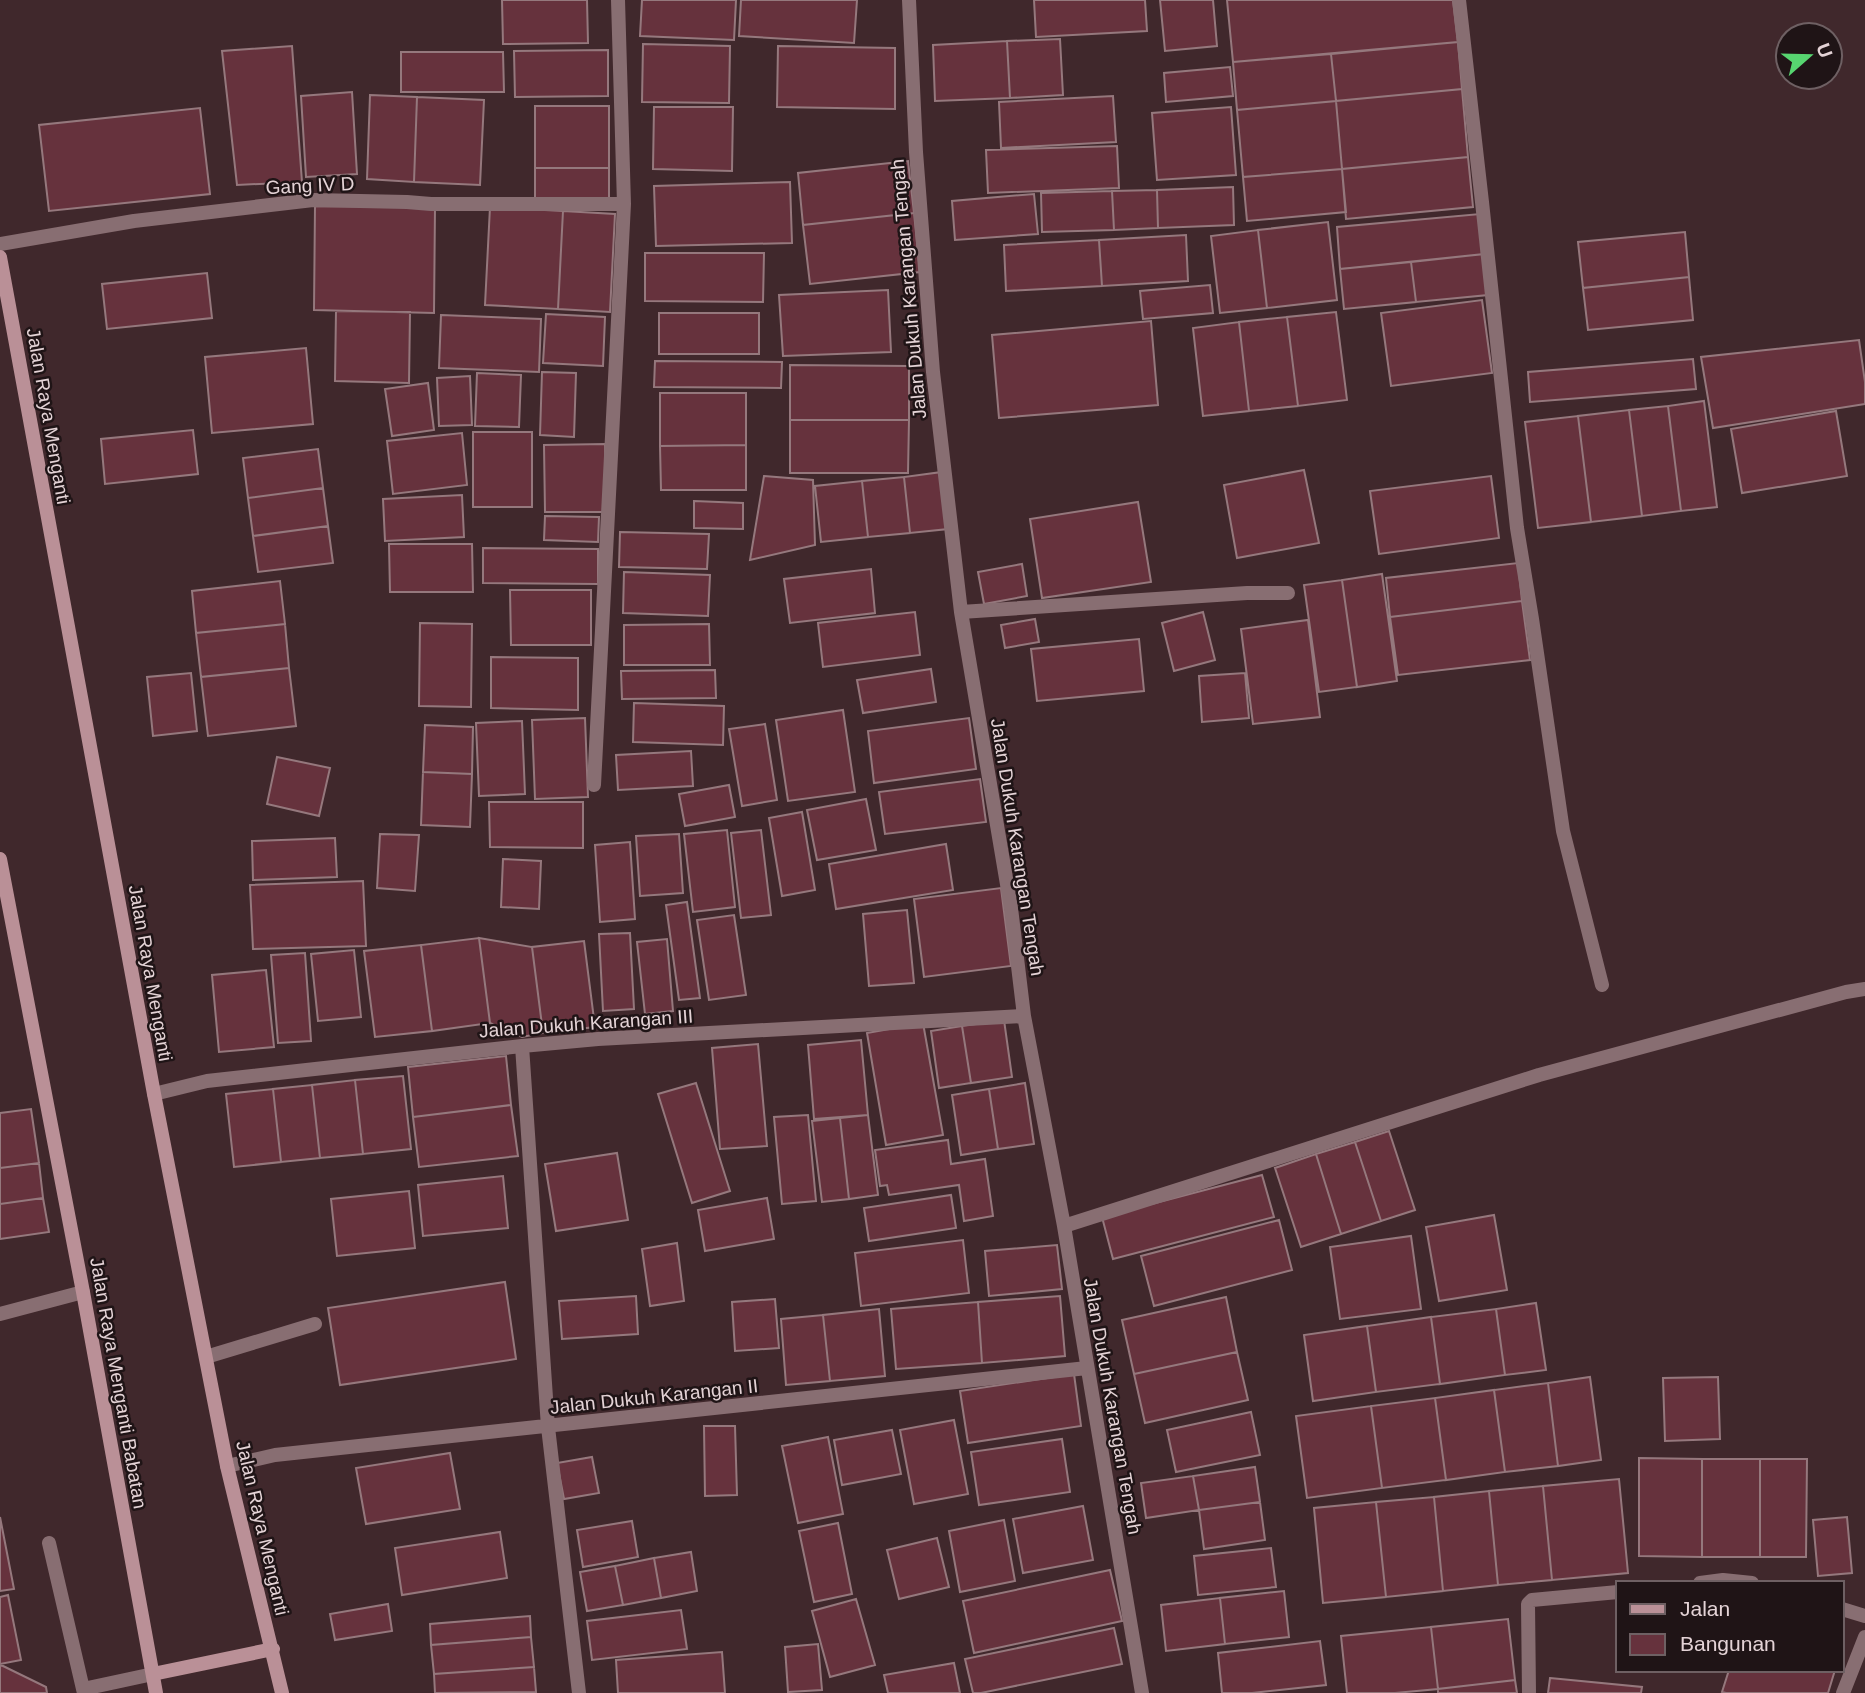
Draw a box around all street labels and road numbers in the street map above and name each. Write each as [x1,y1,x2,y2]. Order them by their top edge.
street label: Jalan Dukuh Karangan Tengah [887,158,930,420]
street label: Gang IV D [265,173,355,198]
street label: Jalan Raya Menganti [23,326,74,506]
street label: Jalan Dukuh Karangan Tengah [987,717,1048,977]
street label: Jalan Raya Menganti [125,883,176,1063]
street label: Jalan Dukuh Karangan III [478,1006,694,1041]
street label: Jalan Raya Menganti Babatan [86,1256,151,1510]
street label: Jalan Dukuh Karangan Tengah [1080,1276,1145,1536]
street label: Jalan Dukuh Karangan II [549,1375,759,1418]
street label: Jalan Raya Menganti [232,1439,293,1617]

